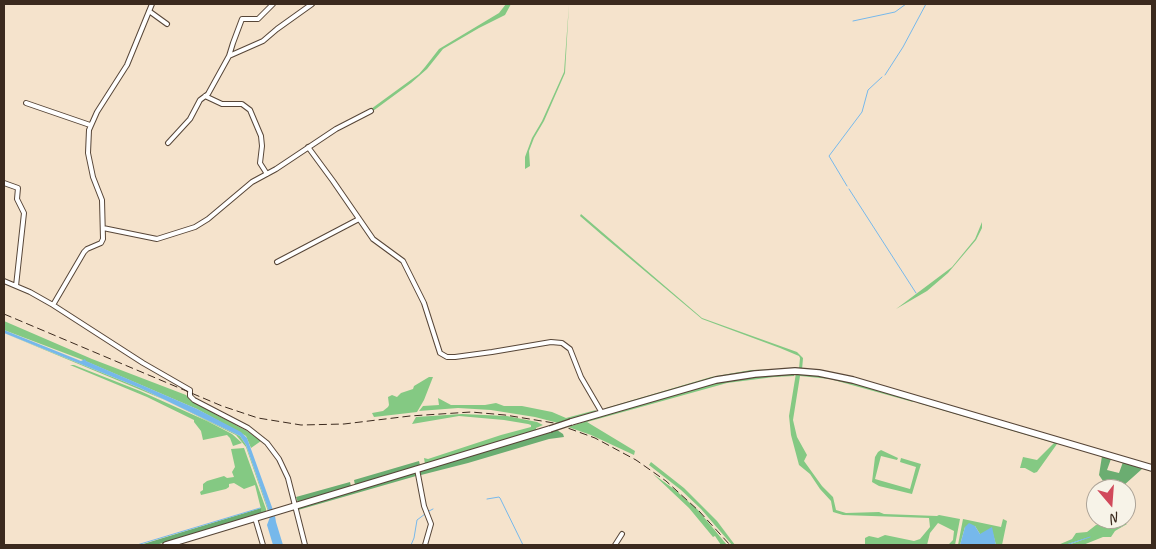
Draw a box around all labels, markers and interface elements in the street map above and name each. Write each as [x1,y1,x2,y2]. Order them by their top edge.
north arrow [1086,479,1136,529]
text: N [1109,508,1122,527]

